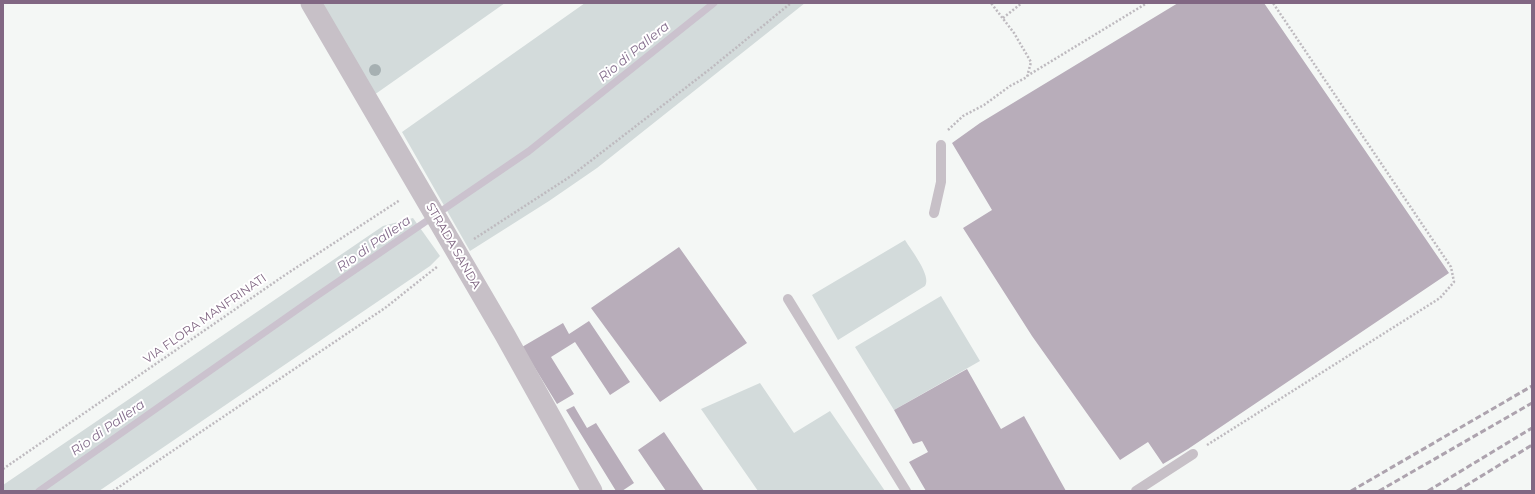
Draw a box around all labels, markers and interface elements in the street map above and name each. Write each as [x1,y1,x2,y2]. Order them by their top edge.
water label: Rio di Pallera [595,19,673,85]
street label: STRADA SANDA [422,200,484,292]
water label: Rio di Pallera [334,213,414,275]
street label: VIA FLORA MANFRINATI [141,271,269,367]
water label: Rio di Pallera [68,397,148,459]

